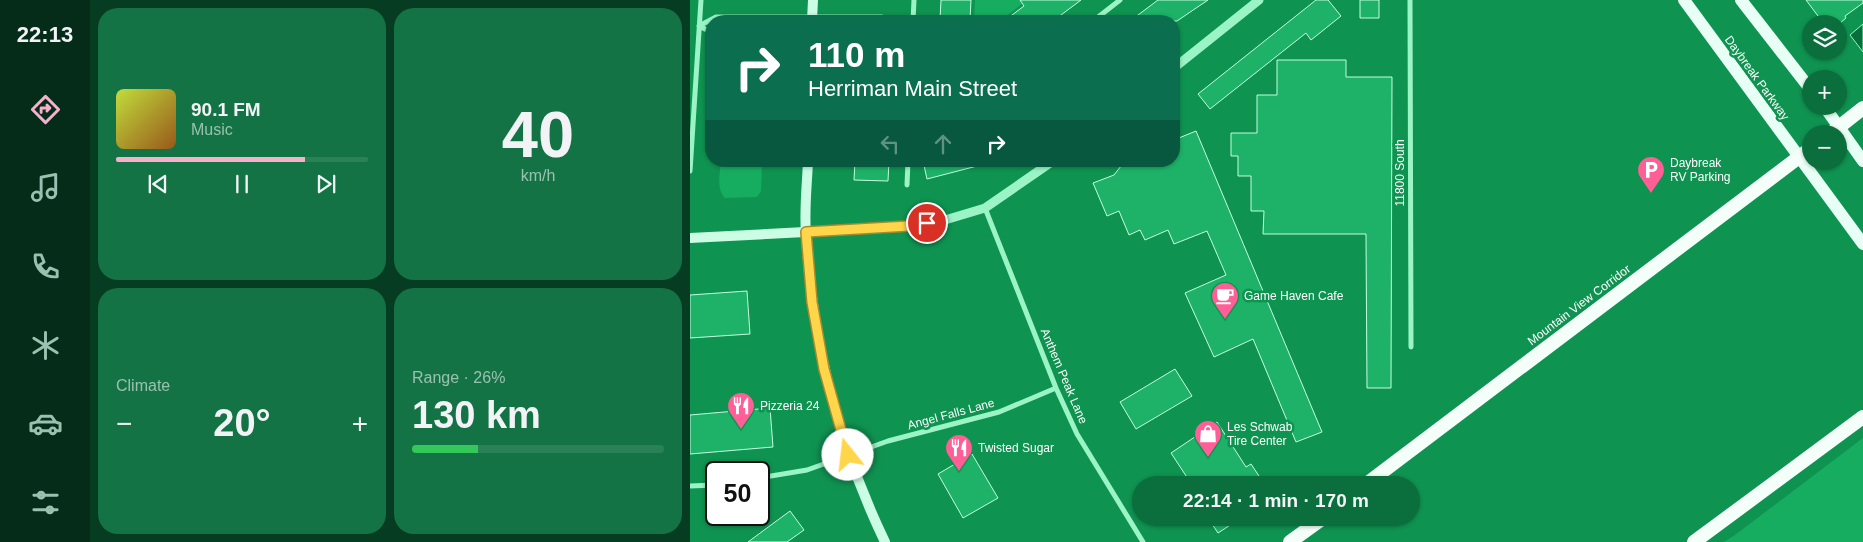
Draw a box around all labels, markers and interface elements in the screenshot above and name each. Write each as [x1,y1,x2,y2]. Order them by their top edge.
map controls [1802,15,1847,170]
button: layers [1802,15,1847,60]
text: 22:13 [17,22,73,47]
street label: Daybreak Parkway [1722,33,1792,123]
icon: right [725,35,790,100]
text: 110 m [808,35,905,74]
button: + [1802,70,1847,115]
text: Herriman Main Street [808,76,1017,101]
icon: directions [28,92,63,127]
text: 40 [502,98,574,171]
text: 90.1 FM [191,99,261,120]
text: Music [191,121,233,138]
button: − [1802,125,1847,170]
icon: left [876,130,904,158]
icon: ahead [929,130,957,158]
icon: right [982,130,1010,158]
street label: 11800 South [1393,139,1407,207]
parking icon: Daybreak RV Parking [1636,155,1666,194]
place label: Daybreak RV Parking [1670,156,1730,184]
text: km/h [521,167,555,184]
icon: music [28,170,63,205]
icon: previous [144,170,172,198]
icon: pause [228,170,256,198]
icon: next [312,170,340,198]
pin [906,202,948,244]
icon: arrive [913,209,941,237]
icon: phone [28,249,63,284]
street label: Mountain View Corridor [1525,262,1633,348]
cafe icon: Game Haven Cafe [1210,281,1240,320]
place label: Game Haven Cafe [1244,289,1344,303]
street label: Anthem Peak Lane [1038,326,1091,426]
icon: climate [28,328,63,363]
text: Range · 26% [412,369,505,386]
text: Climate [116,377,170,394]
restaurant icon: Pizzeria 24 [726,391,756,430]
text: 130 km [412,394,541,436]
street label: Angel Falls Lane [906,396,996,432]
place label: Pizzeria 24 [760,399,820,413]
text: 20° [213,402,271,444]
icon: car [28,406,63,441]
text: − [116,408,132,439]
text: + [352,408,368,439]
shop icon: Les Schwab Tire Center [1193,419,1223,458]
place label: Les Schwab Tire Center [1227,420,1293,448]
position arrow [821,428,873,480]
restaurant icon: Twisted Sugar [944,433,974,472]
place label: Twisted Sugar [978,441,1054,455]
speed limit sign: 50 [705,461,770,526]
icon: filters [28,485,63,520]
text: 22:14 · 1 min · 170 m [1183,490,1369,511]

